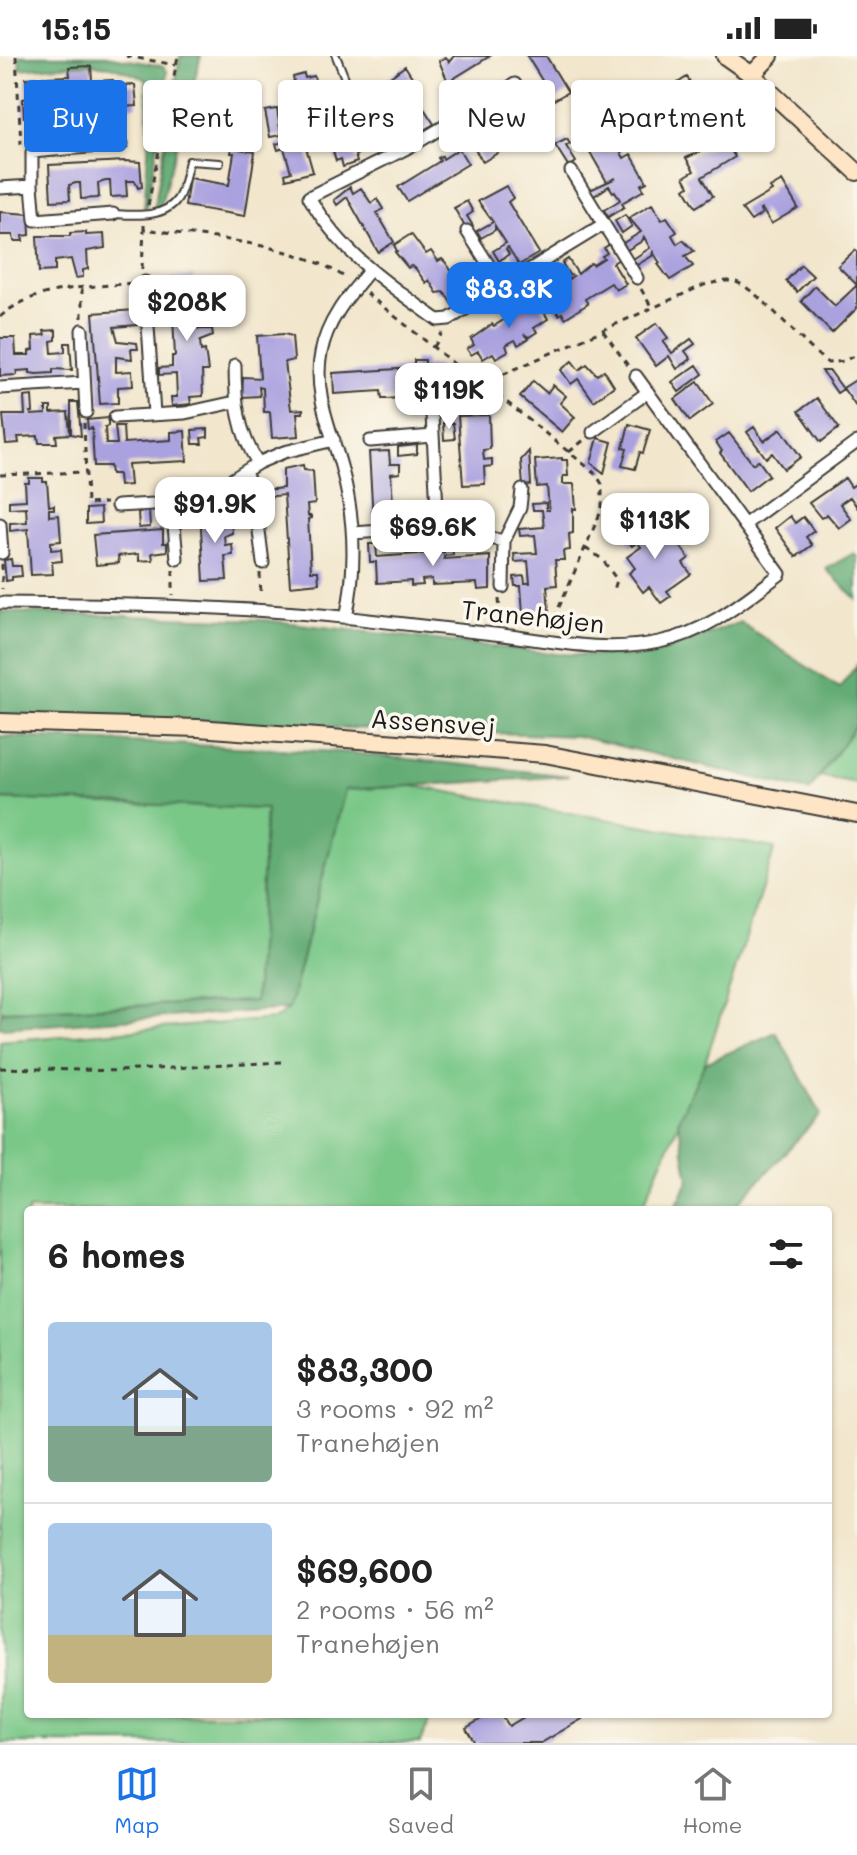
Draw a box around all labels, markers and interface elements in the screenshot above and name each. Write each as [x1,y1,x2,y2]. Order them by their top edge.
text: 15:15 [40,8,111,48]
chip: Buy [24,80,127,152]
chip: Rent [143,80,262,152]
chip: Filters [278,80,423,152]
chip: New [439,80,555,152]
chip: Apartment [571,80,775,152]
pin: $83.3K [444,262,574,330]
text: $83.3K [465,271,553,305]
pin: $208K [131,275,243,343]
text: $208K [147,284,227,318]
pin: $119K [393,363,505,431]
text: $119K [413,372,485,406]
pin: $91.9K [150,477,280,545]
text: $91.9K [173,486,257,520]
pin: $113K [599,493,711,561]
pin: $69.6K [368,500,498,568]
text: $113K [619,502,691,536]
text: $69.6K [389,509,477,543]
street label: Tranehøjen [460,592,606,640]
street label: Assensvej [369,701,497,743]
text: 6 homes [48,1232,186,1277]
icon: filters [764,1232,808,1276]
text: $83,300 [296,1346,433,1391]
icon: home [112,1354,208,1450]
text: 3 rooms · 92 m² [296,1391,494,1425]
text: Tranehøjen [296,1425,440,1459]
text: $69,600 [296,1547,433,1592]
icon: home [112,1555,208,1651]
text: 2 rooms · 56 m² [296,1592,494,1626]
text: Tranehøjen [296,1626,440,1660]
tab: Map [114,1762,159,1839]
tab: Saved [388,1762,454,1839]
tab: Home [683,1762,742,1839]

